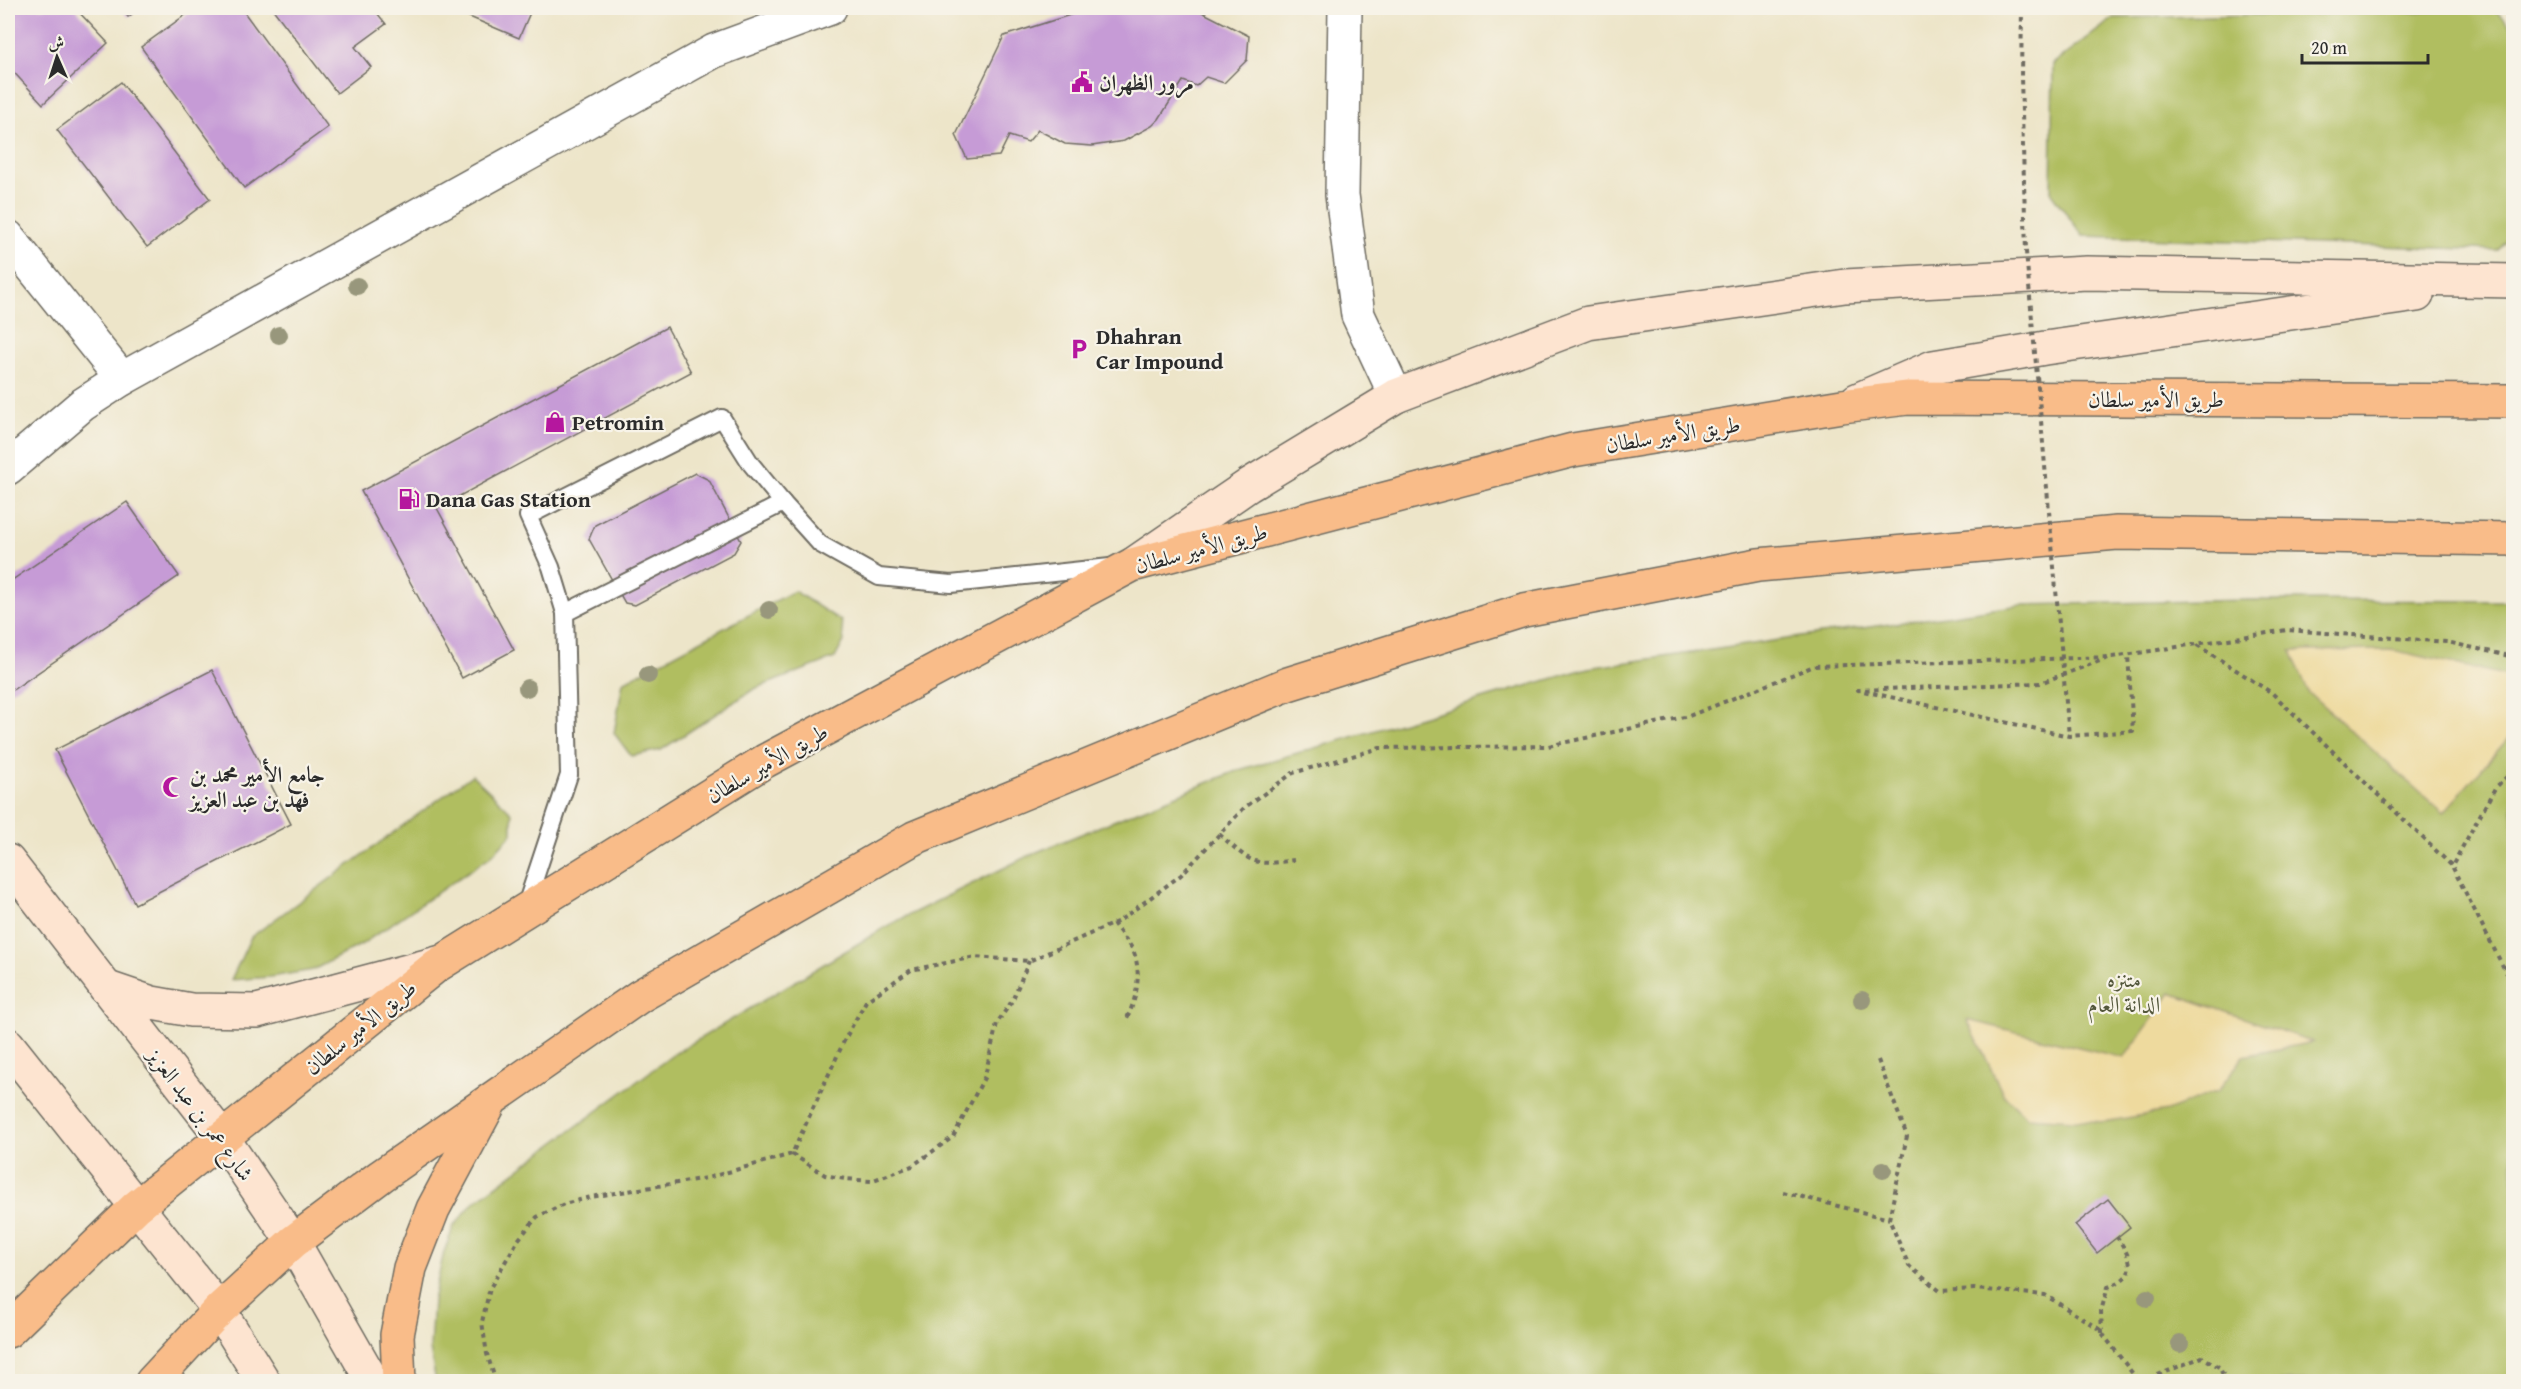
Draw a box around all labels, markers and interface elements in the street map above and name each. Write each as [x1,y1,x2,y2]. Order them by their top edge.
north arrow [27,27,87,87]
scale bar [2302,27,2428,65]
text: ش [48,30,65,54]
text: 20 m [2311,34,2347,61]
place label: مرور الظهران [1099,66,1194,99]
public building icon: مرور الظهران [1070,70,1094,94]
place label: Dhahran Car Impound [1096,320,1224,377]
parking icon: Dhahran Car Impound [1067,337,1091,361]
street label: طريق الأمير سلطان [2088,383,2224,415]
place label: Petromin [572,406,664,438]
street label: طريق الأمير سلطان [1603,408,1743,460]
shop icon: Petromin [543,410,567,434]
place label: Dana Gas Station [426,483,591,515]
fuel station icon: Dana Gas Station [397,487,421,511]
street label: طريق الأمير سلطان [1131,515,1271,581]
street label: طريق الأمير سلطان [700,715,834,811]
place label: جامع الأمير محمد بن فهد بن عبد العزيز [188,758,325,815]
mosque icon: جامع الأمير محمد بن فهد بن عبد العزيز [161,775,185,799]
park label: متنزه الدانة العام [2088,963,2160,1024]
street label: طريق الأمير سلطان [297,972,423,1082]
street label: شارع عمر بن عبد العزيز [137,1039,262,1189]

